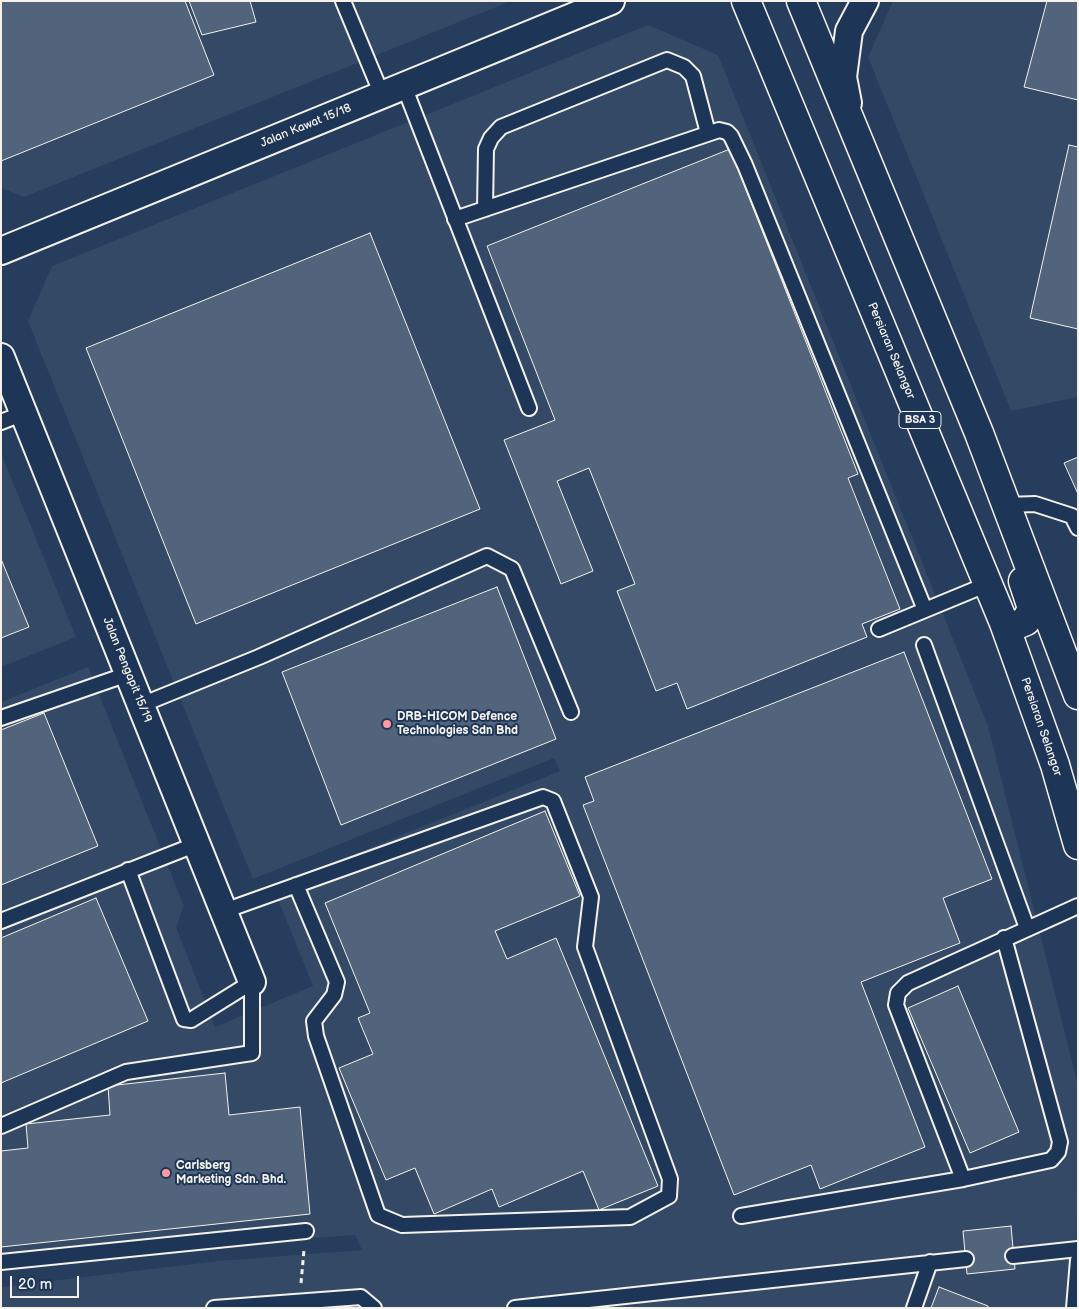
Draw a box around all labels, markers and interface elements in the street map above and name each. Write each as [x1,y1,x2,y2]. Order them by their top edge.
street label: Jalan Kawat 15/18 [258,101,354,151]
street label: Persiaran Selangor [864,301,918,401]
road number: BSA 3 [899,412,941,428]
street label: Jalan Pengapit 15/19 [99,615,155,725]
street label: Persiaran Selangor [1017,676,1065,778]
place label: DRB-HICOM Defence Technologies Sdn Bhd [397,710,518,738]
marker: DRB-HICOM Defence Technologies Sdn Bhd [381,718,393,730]
place label: Carlsberg Marketing Sdn. Bhd. [176,1159,286,1187]
marker: Carlsberg Marketing Sdn. Bhd. [160,1167,172,1179]
scale bar [12,1266,81,1298]
text: 20 m [18,1275,52,1294]

